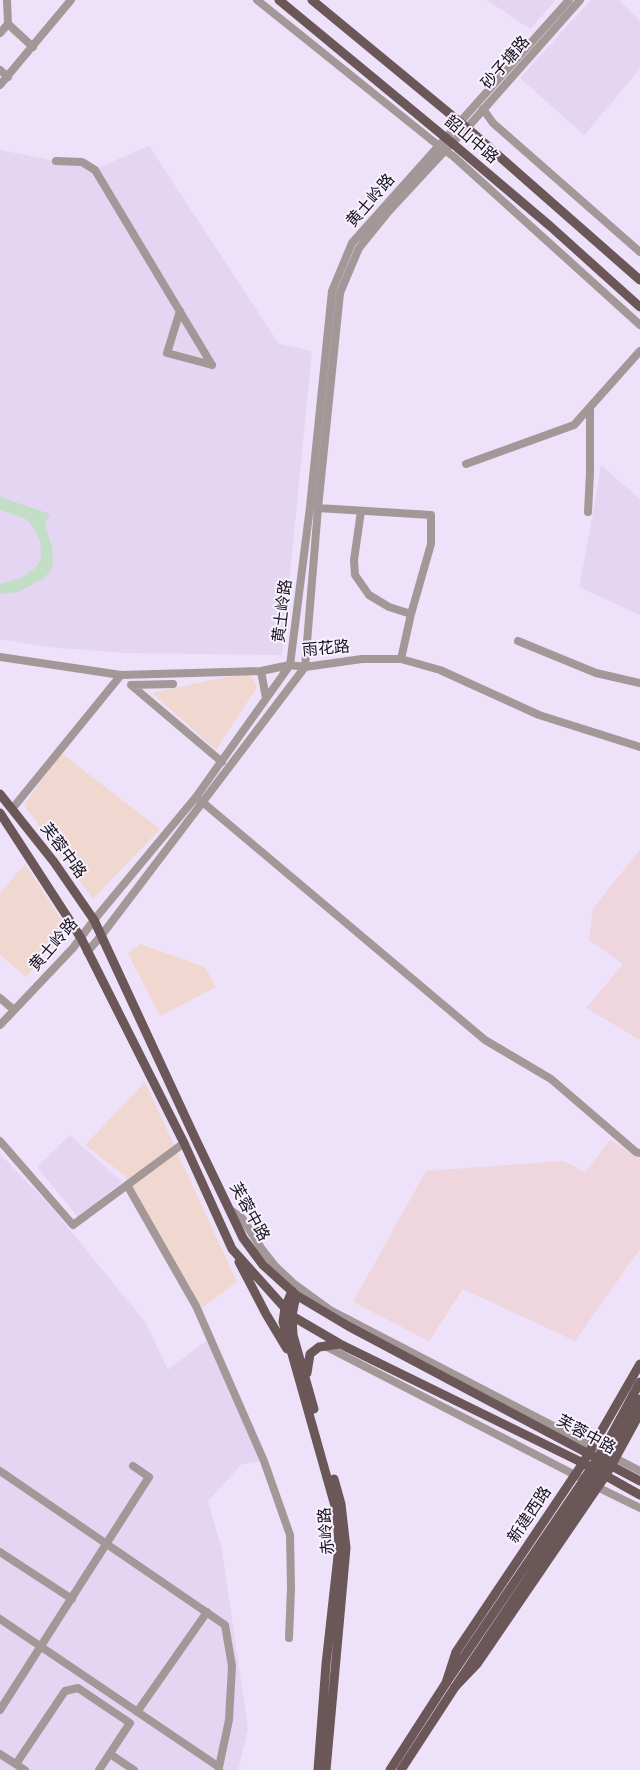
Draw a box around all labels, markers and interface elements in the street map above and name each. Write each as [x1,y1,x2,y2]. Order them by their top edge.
street label: 砂子塘路 [478,33,534,93]
street label: 韶山中路 [440,112,502,168]
street label: 黄土岭路 [343,171,399,231]
street label: 黄土岭路 [270,578,296,644]
street label: 雨花路 [301,637,351,661]
street label: 芙蓉中路 [36,820,90,882]
street label: 黄土岭路 [26,915,82,975]
street label: 芙蓉中路 [225,1179,273,1245]
street label: 芙蓉中路 [553,1412,619,1458]
street label: 新建西路 [504,1483,556,1547]
street label: 赤岭路 [315,1506,339,1556]

